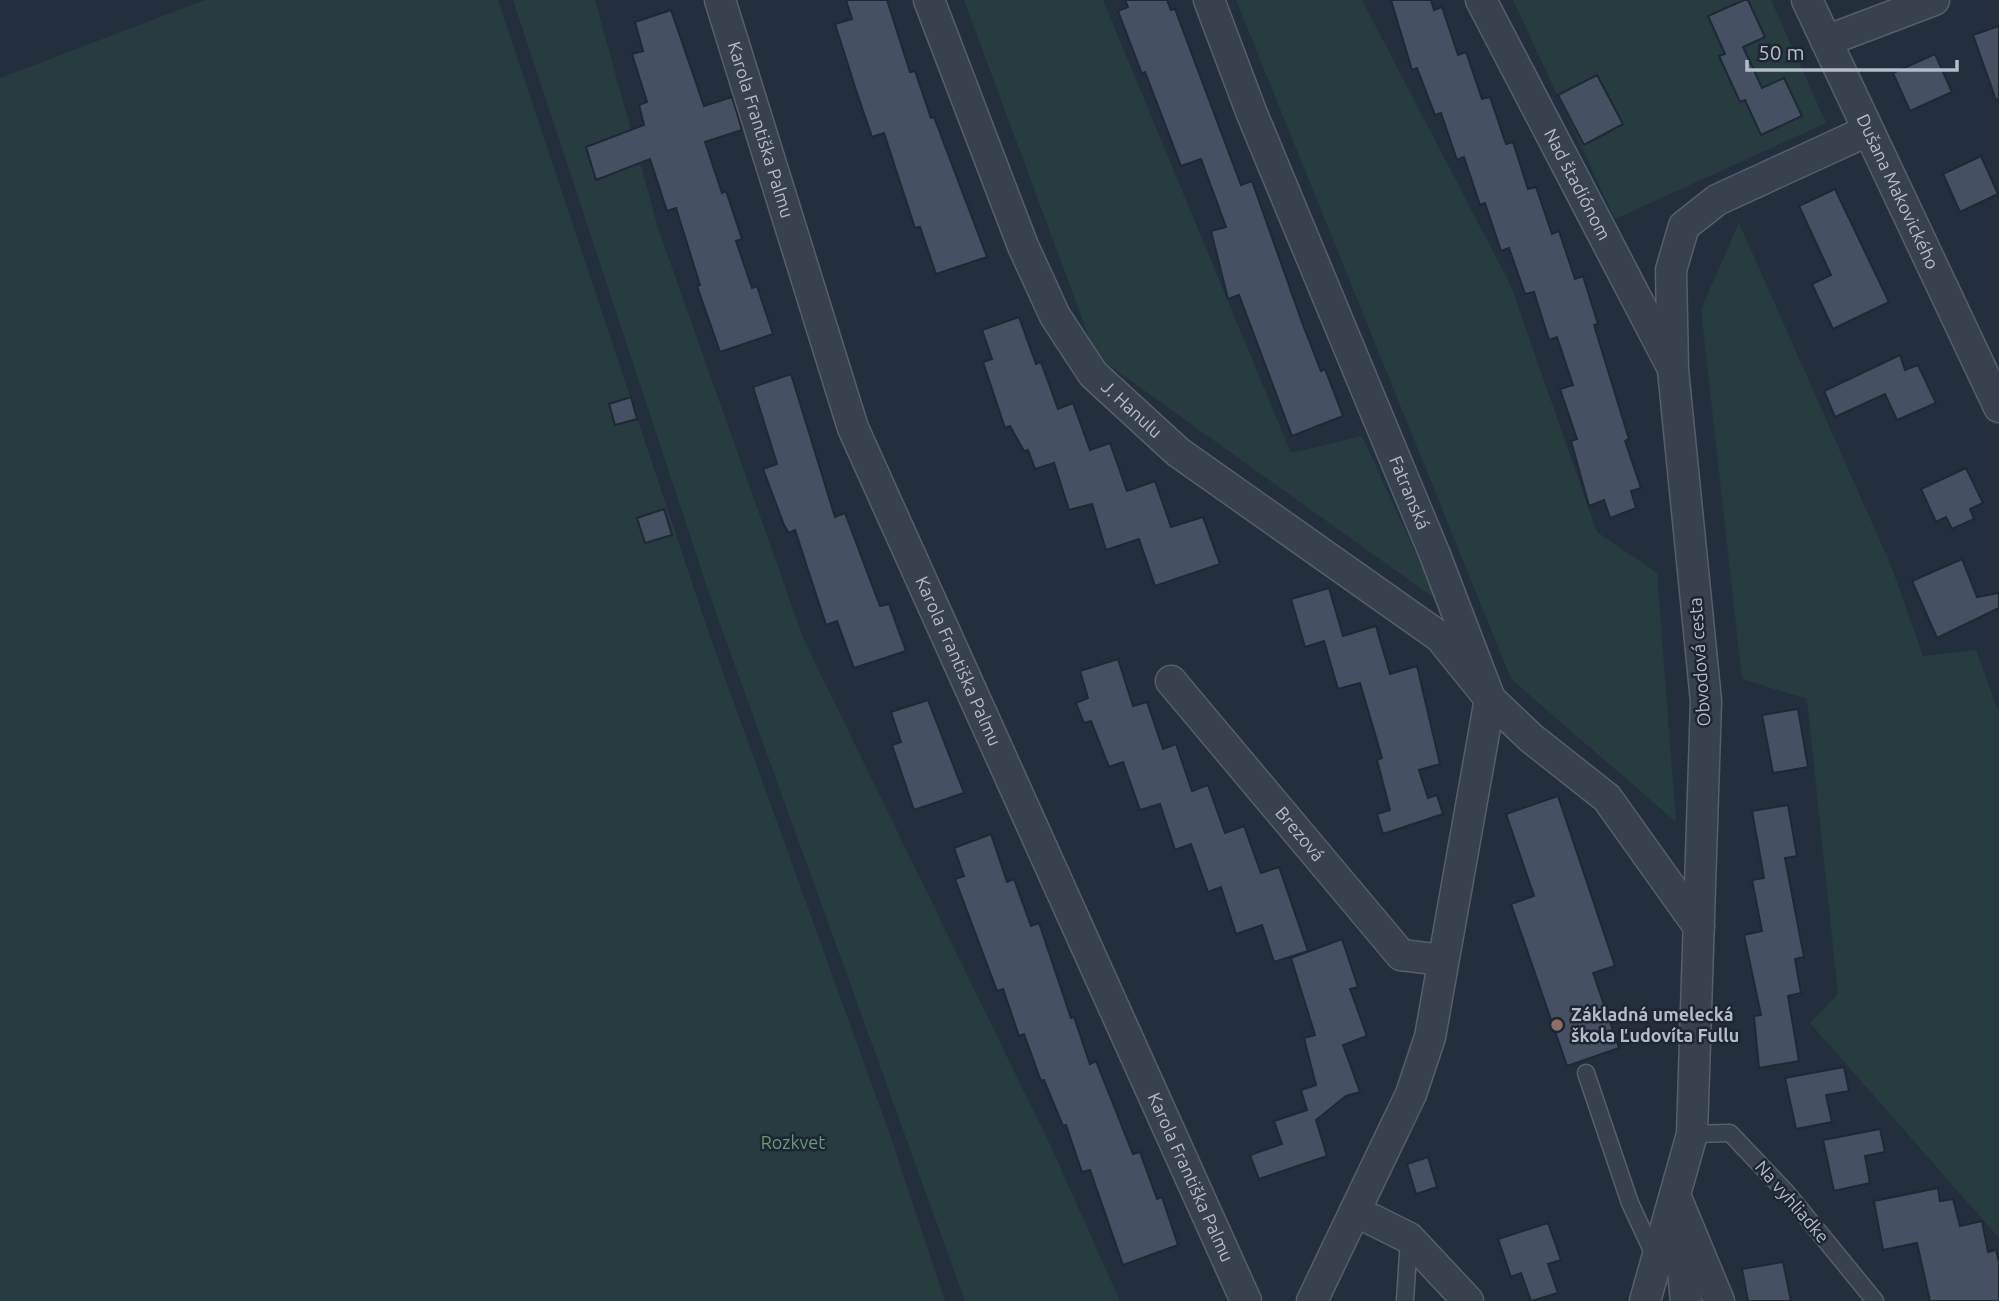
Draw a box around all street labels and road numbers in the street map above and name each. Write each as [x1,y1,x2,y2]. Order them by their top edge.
street label: Karola Františka Palmu [725,39,798,220]
street label: Dušana Makovického [1853,111,1943,272]
street label: Nad štadiónom [1541,125,1615,243]
street label: J. Hanulu [1098,376,1167,441]
street label: Fatranská [1386,453,1434,532]
street label: Karola Františka Palmu [912,573,1006,749]
street label: Obvodová cesta [1685,597,1713,727]
street label: Brezová [1272,802,1329,865]
street label: Karola Františka Palmu [1144,1089,1238,1265]
street label: Na vyhliadke [1752,1156,1834,1246]

